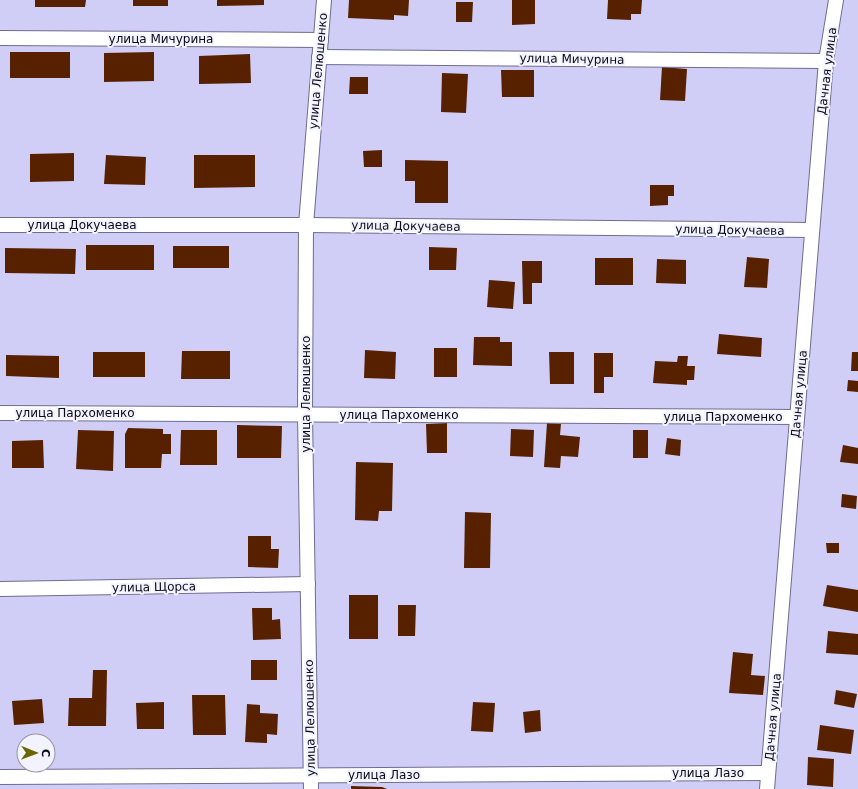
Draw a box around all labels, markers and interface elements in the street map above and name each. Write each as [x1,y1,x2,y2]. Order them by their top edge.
street label: улица Лелюшенко [306,12,330,130]
street label: Дачная улица [815,26,839,116]
street label: улица Мичурина [109,32,213,46]
street label: улица Мичурина [519,51,625,67]
street label: улица Докучаева [27,218,137,232]
street label: улица Докучаева [351,218,461,234]
street label: улица Докучаева [675,222,785,238]
street label: улица Лелюшенко [299,336,313,452]
street label: Дачная улица [788,349,810,439]
street label: улица Пархоменко [15,406,135,420]
street label: улица Пархоменко [339,408,459,422]
street label: улица Пархоменко [663,410,783,424]
street label: улица Щорса [112,579,196,595]
street label: улица Лелюшенко [302,659,318,777]
street label: Дачная улица [762,672,784,762]
north arrow [16,733,56,773]
text: С [39,749,52,757]
street label: улица Лазо [672,766,744,780]
street label: улица Лазо [348,768,420,782]

